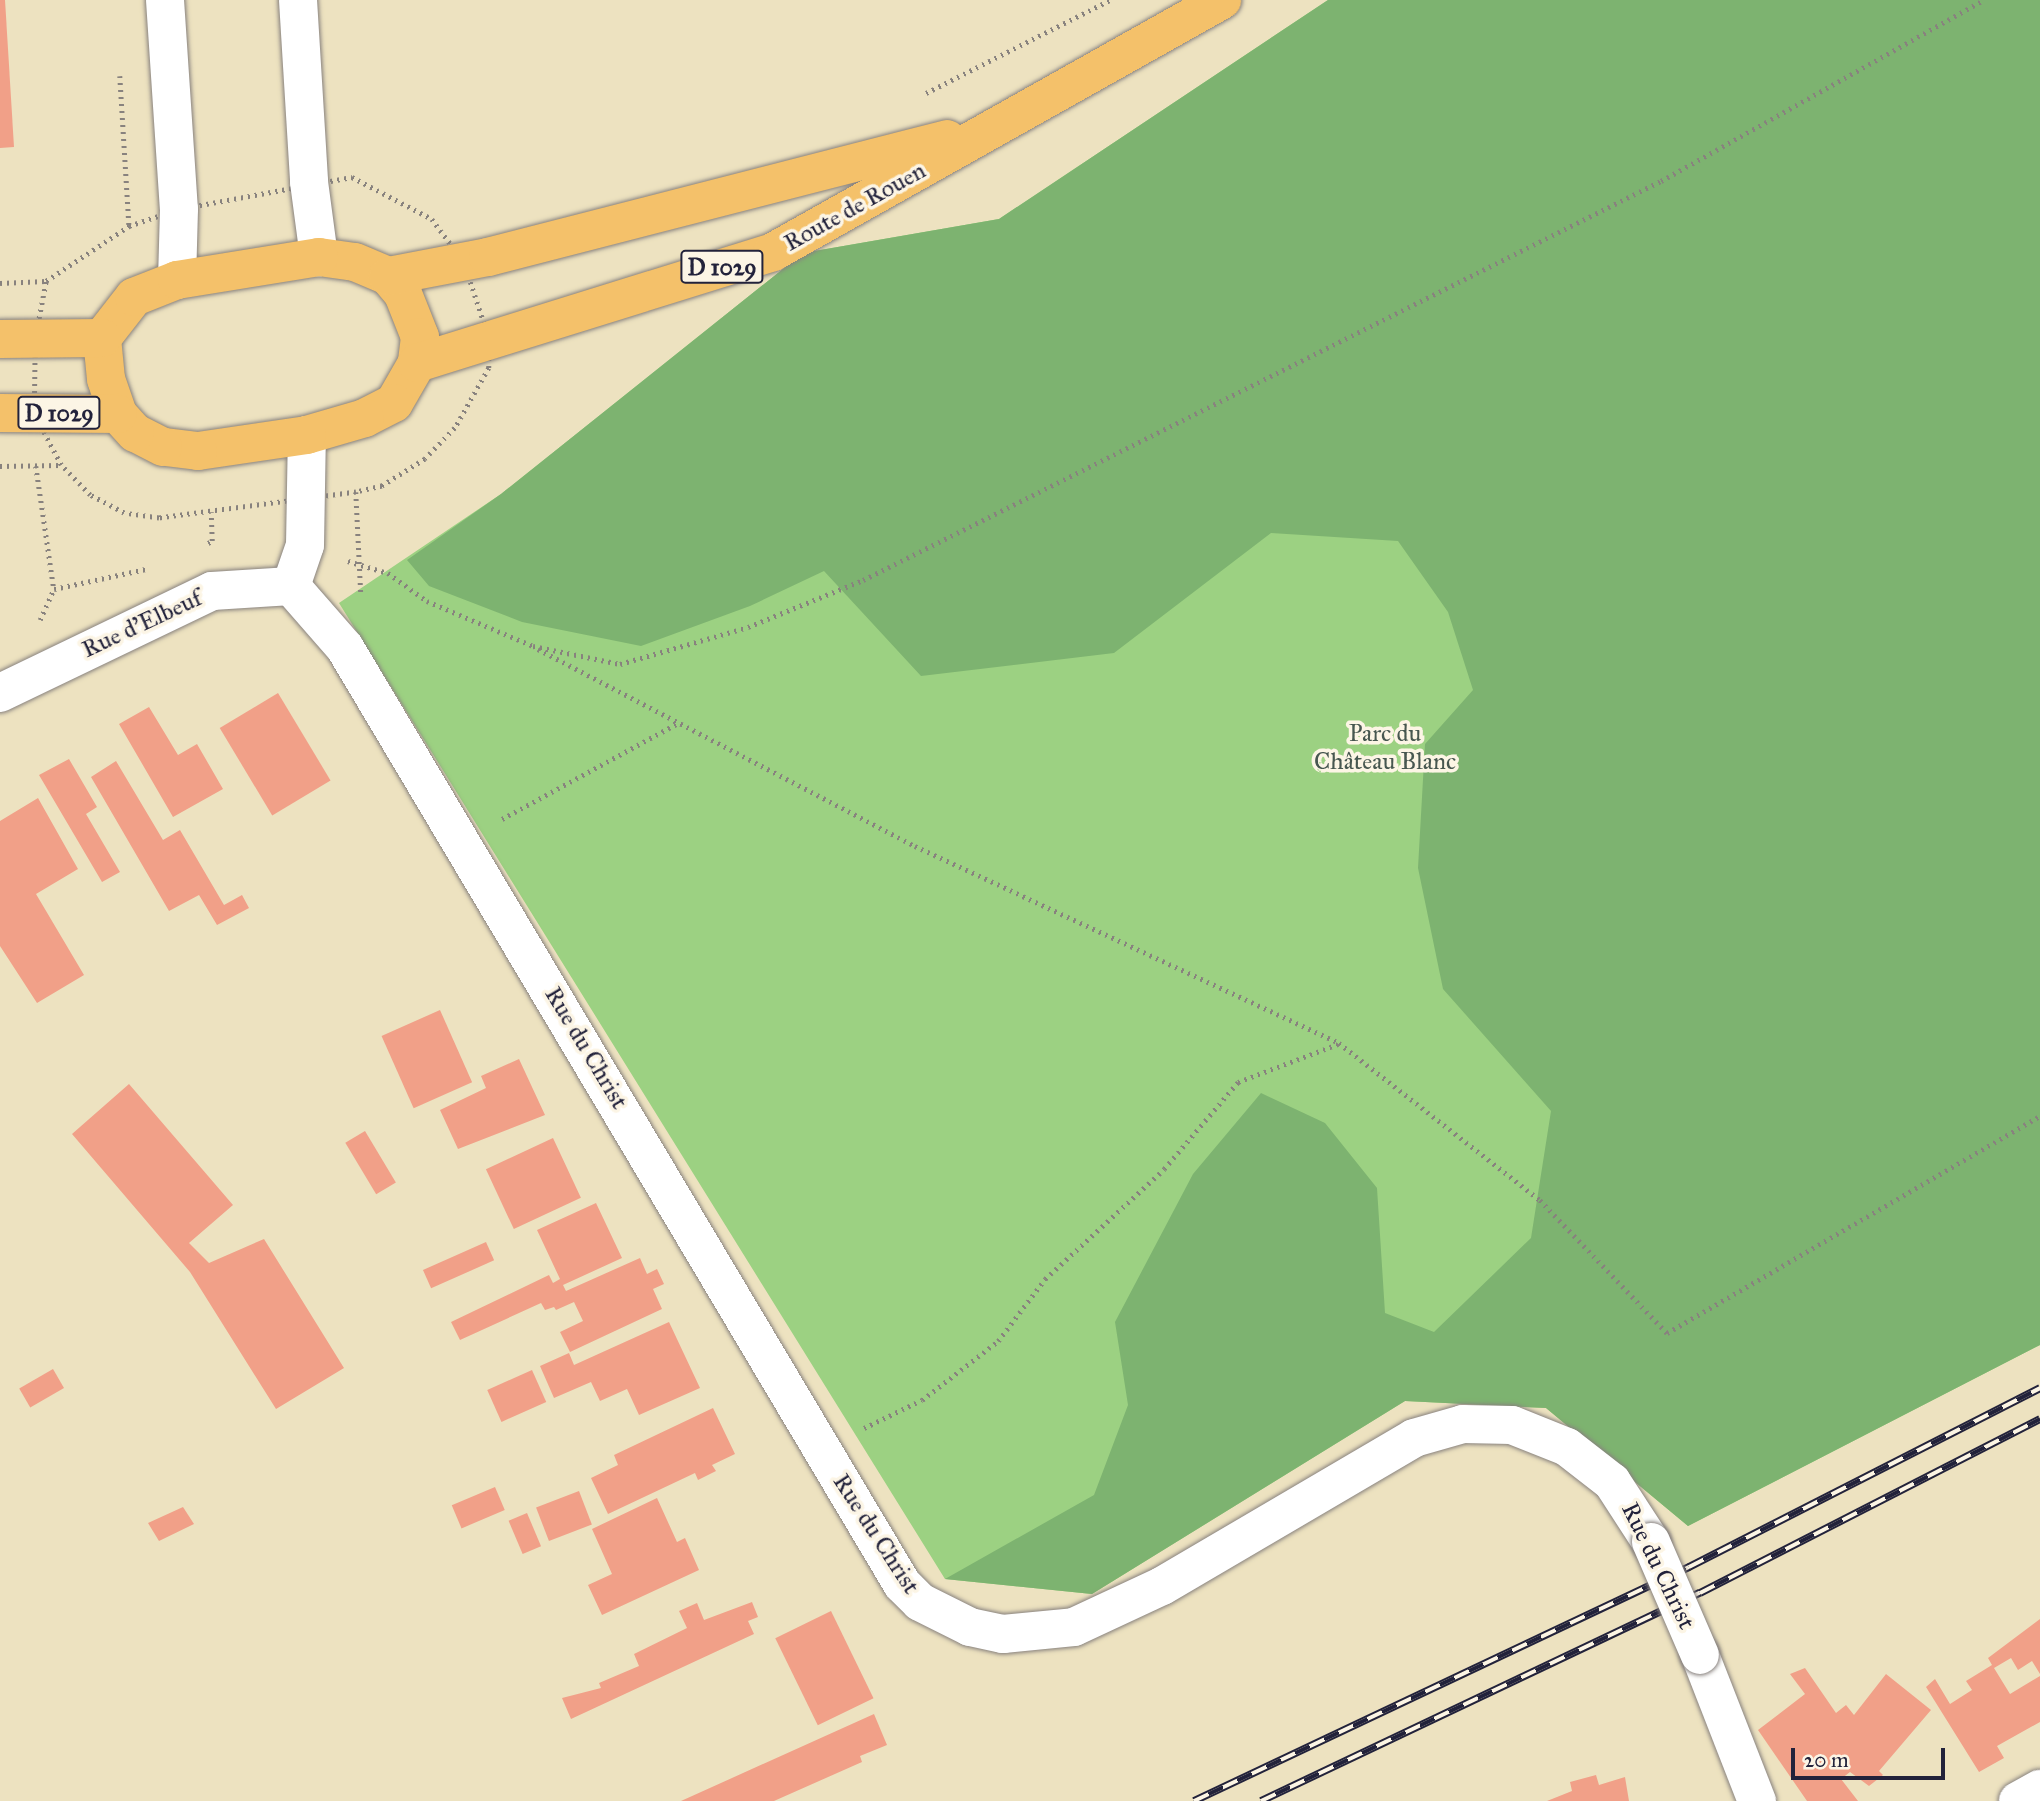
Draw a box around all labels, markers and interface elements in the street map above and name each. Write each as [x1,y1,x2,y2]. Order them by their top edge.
street label: Route de Rouen [779,156,931,258]
road number: D 1029 [680,248,764,286]
road number: D 1029 [17,394,101,432]
street label: Rue d'Elbeuf [78,584,206,664]
park label: Parc du Château Blanc [1314,720,1456,776]
street label: Rue du Christ [538,982,634,1114]
street label: Rue du Christ [827,1469,925,1599]
street label: Rue du Christ [1615,1498,1701,1634]
scale bar [1795,1734,1949,1778]
text: 20 m [1804,1747,1849,1773]

